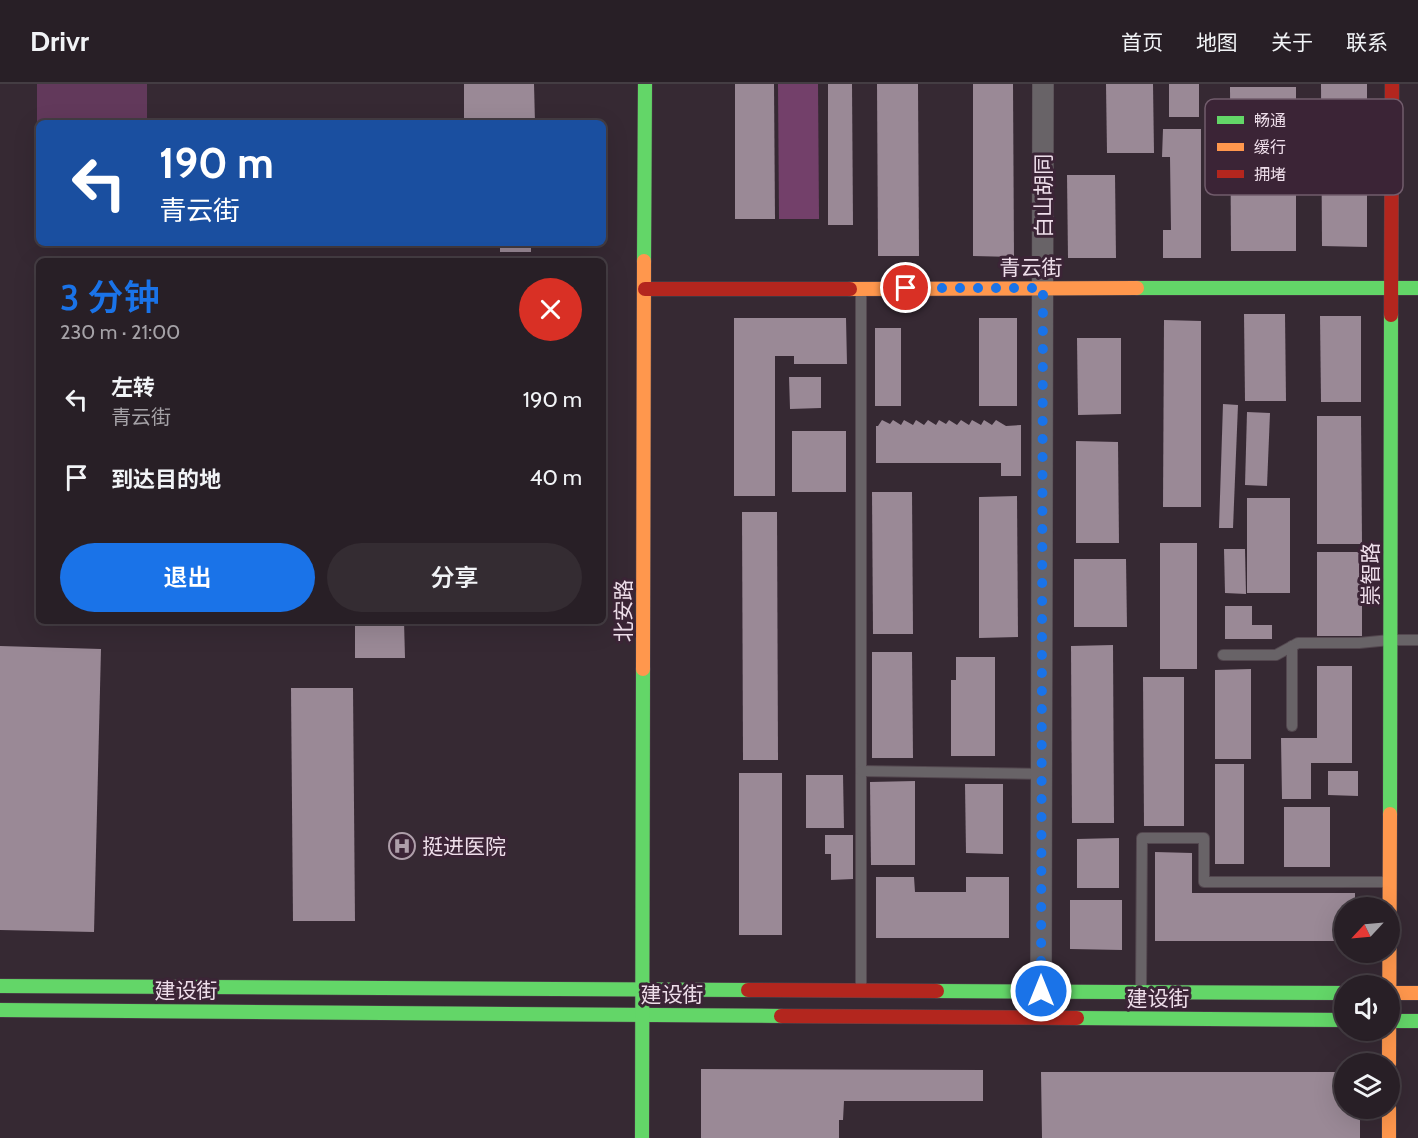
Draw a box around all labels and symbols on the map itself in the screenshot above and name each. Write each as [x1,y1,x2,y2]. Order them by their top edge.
legend [1205,99,1403,195]
text: 畅通 [1254,111,1286,130]
text: 缓行 [1254,138,1286,157]
street label: 白山胡同 [1031,154,1056,238]
text: 拥堵 [1254,165,1286,184]
street label: 青云街 [1000,255,1063,280]
pin [880,262,931,313]
street label: 崇智路 [1358,543,1383,606]
street label: 北安路 [611,580,636,643]
hospital icon: 挺进医院 [387,831,417,861]
place label: 挺进医院 [422,834,506,859]
north arrow [1334,897,1400,963]
position arrow [1009,959,1073,1023]
street label: 建设街 [155,978,218,1003]
street label: 建设街 [641,982,704,1007]
street label: 建设街 [1127,986,1190,1011]

